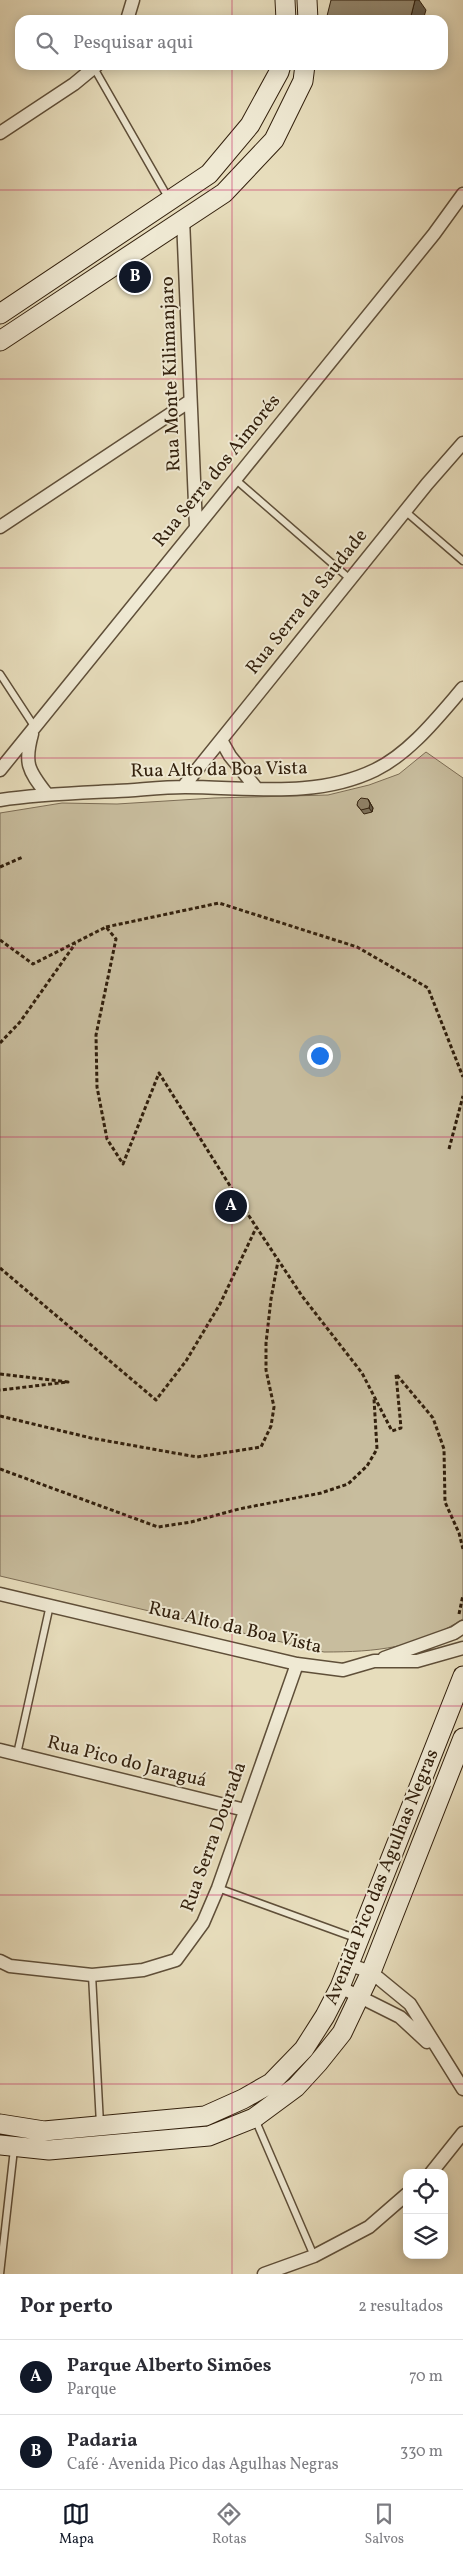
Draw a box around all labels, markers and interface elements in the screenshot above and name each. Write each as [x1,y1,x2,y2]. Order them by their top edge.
search box [15,15,448,70]
icon: search [33,29,61,57]
text: Pesquisar aqui [73,30,193,56]
pin: B [119,258,151,296]
street label: Rua Monte Kilimanjaro [155,276,187,472]
street label: Rua Serra dos Aimorés [147,389,287,553]
street label: Rua Serra da Saudade [240,524,374,680]
street label: Rua Alto da Boa Vista [130,755,308,785]
your location [307,1043,333,1069]
pin: A [215,1187,247,1225]
street label: Rua Alto da Boa Vista [146,1595,324,1661]
street label: Rua Pico do Jaraguá [44,1730,210,1794]
street label: Avenida Pico das Agulhas Negras [319,1745,445,2009]
street label: Rua Serra Dourada [175,1758,253,1916]
map controls [403,2169,448,2259]
button: locate [403,2169,448,2214]
button: layers [403,2214,448,2259]
text: Por perto [20,2292,113,2321]
text: 2 resultados [358,2296,443,2318]
text: Parque Alberto Simões [67,2353,272,2379]
text: A [30,2366,42,2388]
text: 70 m [409,2366,443,2388]
text: Parque [67,2379,116,2401]
text: Padaria [67,2428,138,2454]
text: B [31,2441,41,2463]
text: 330 m [400,2441,443,2463]
text: Café · Avenida Pico das Agulhas Negras [67,2454,339,2476]
tab: Mapa [59,2500,94,2549]
tab: Rotas [212,2500,247,2549]
tab: Salvos [364,2500,404,2549]

